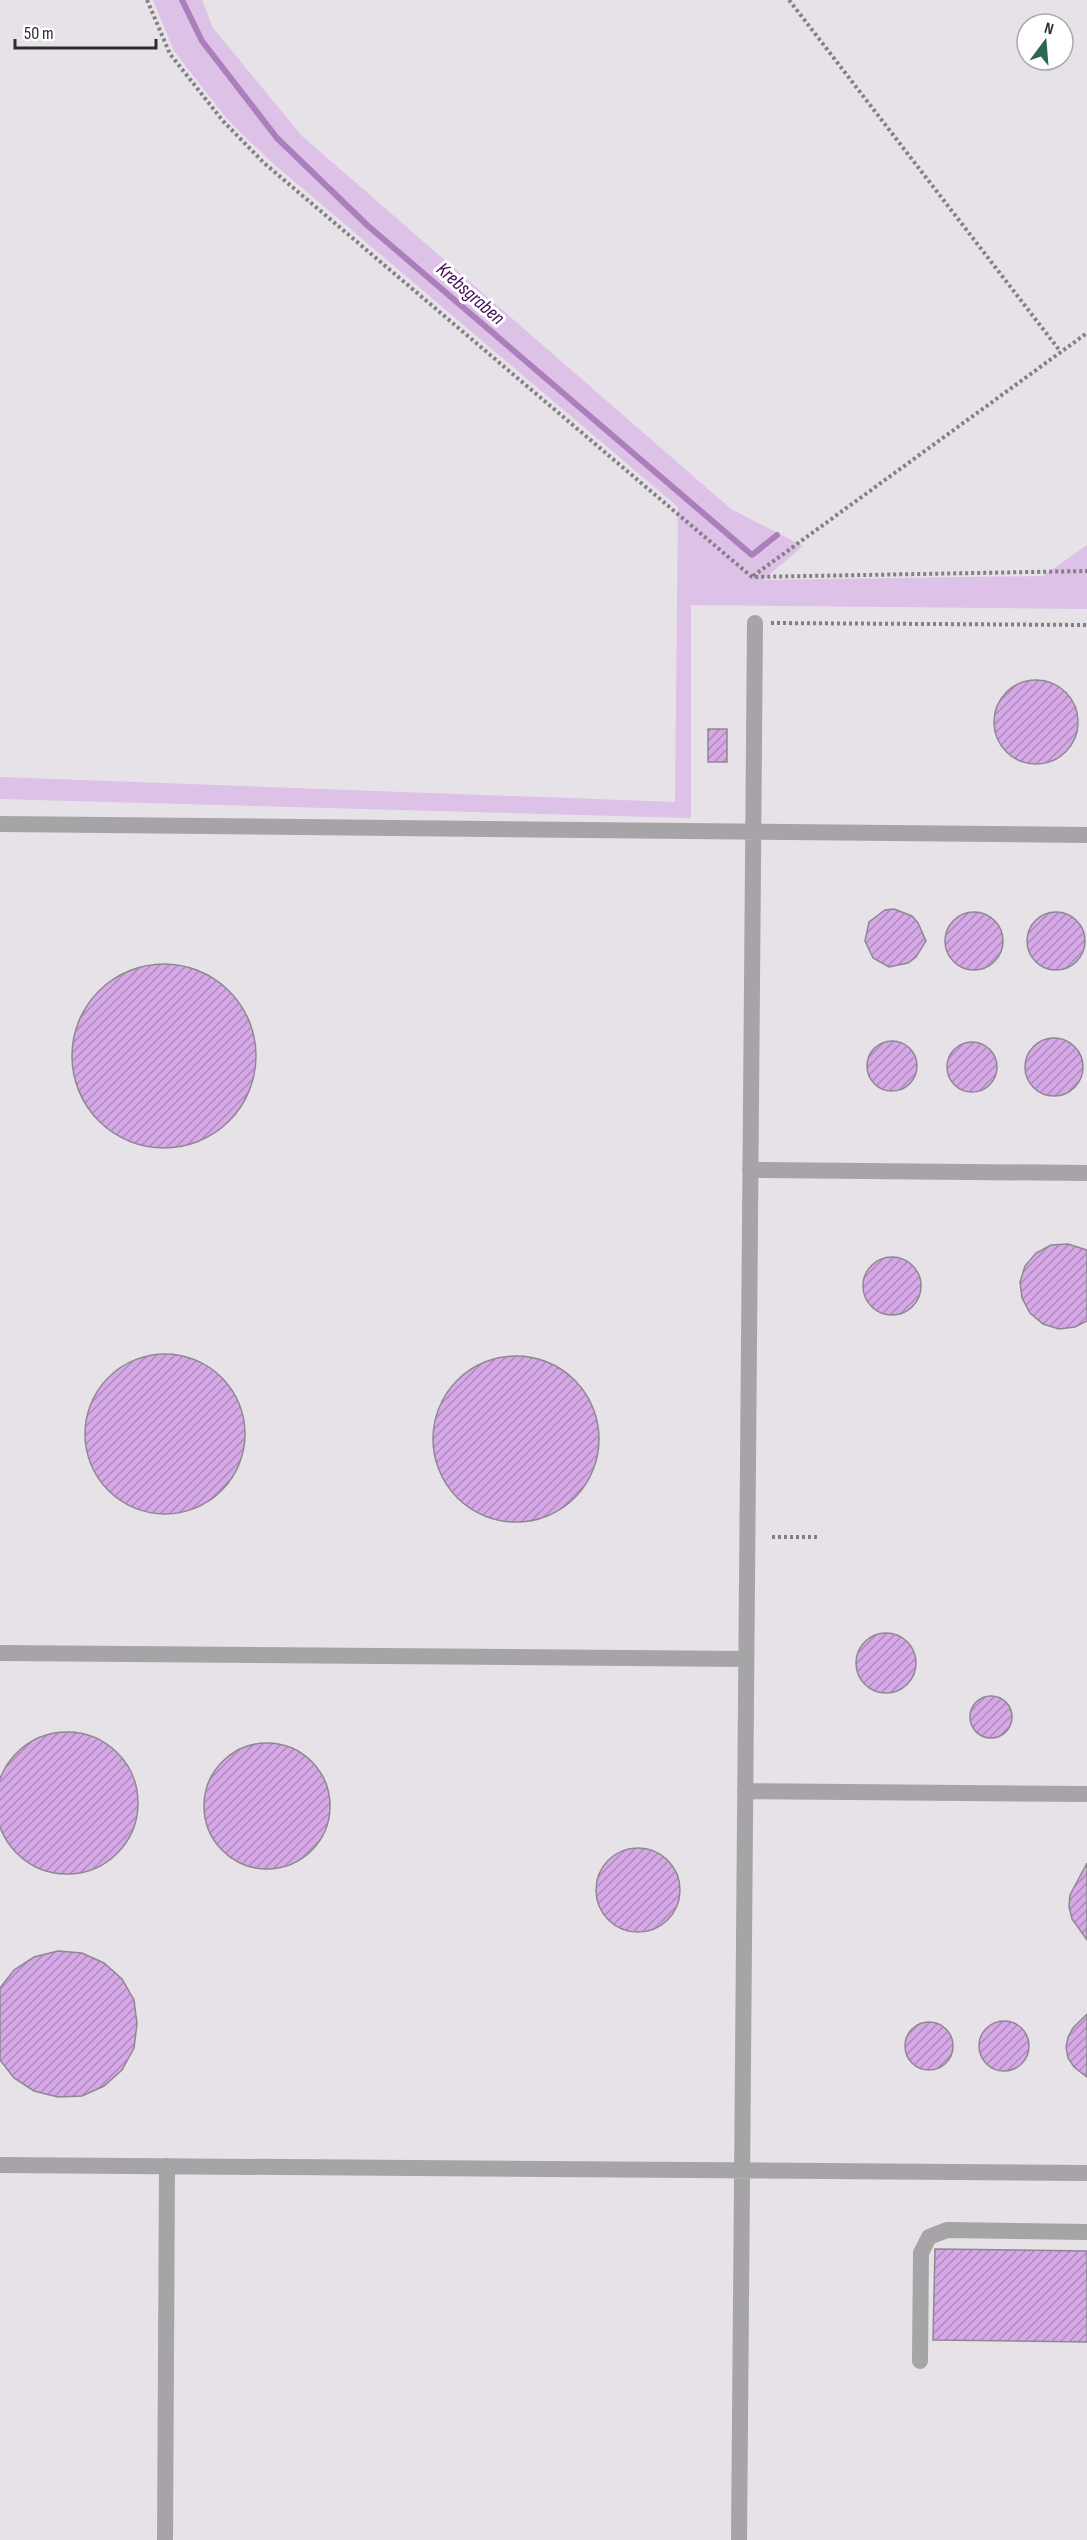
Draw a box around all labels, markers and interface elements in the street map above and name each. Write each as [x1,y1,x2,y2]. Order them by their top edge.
scale bar [15,12,156,50]
north arrow [1015,12,1075,72]
text: N [1042,19,1055,39]
text: 50 m [24,23,54,44]
water label: Krebsgraben [431,258,509,330]

